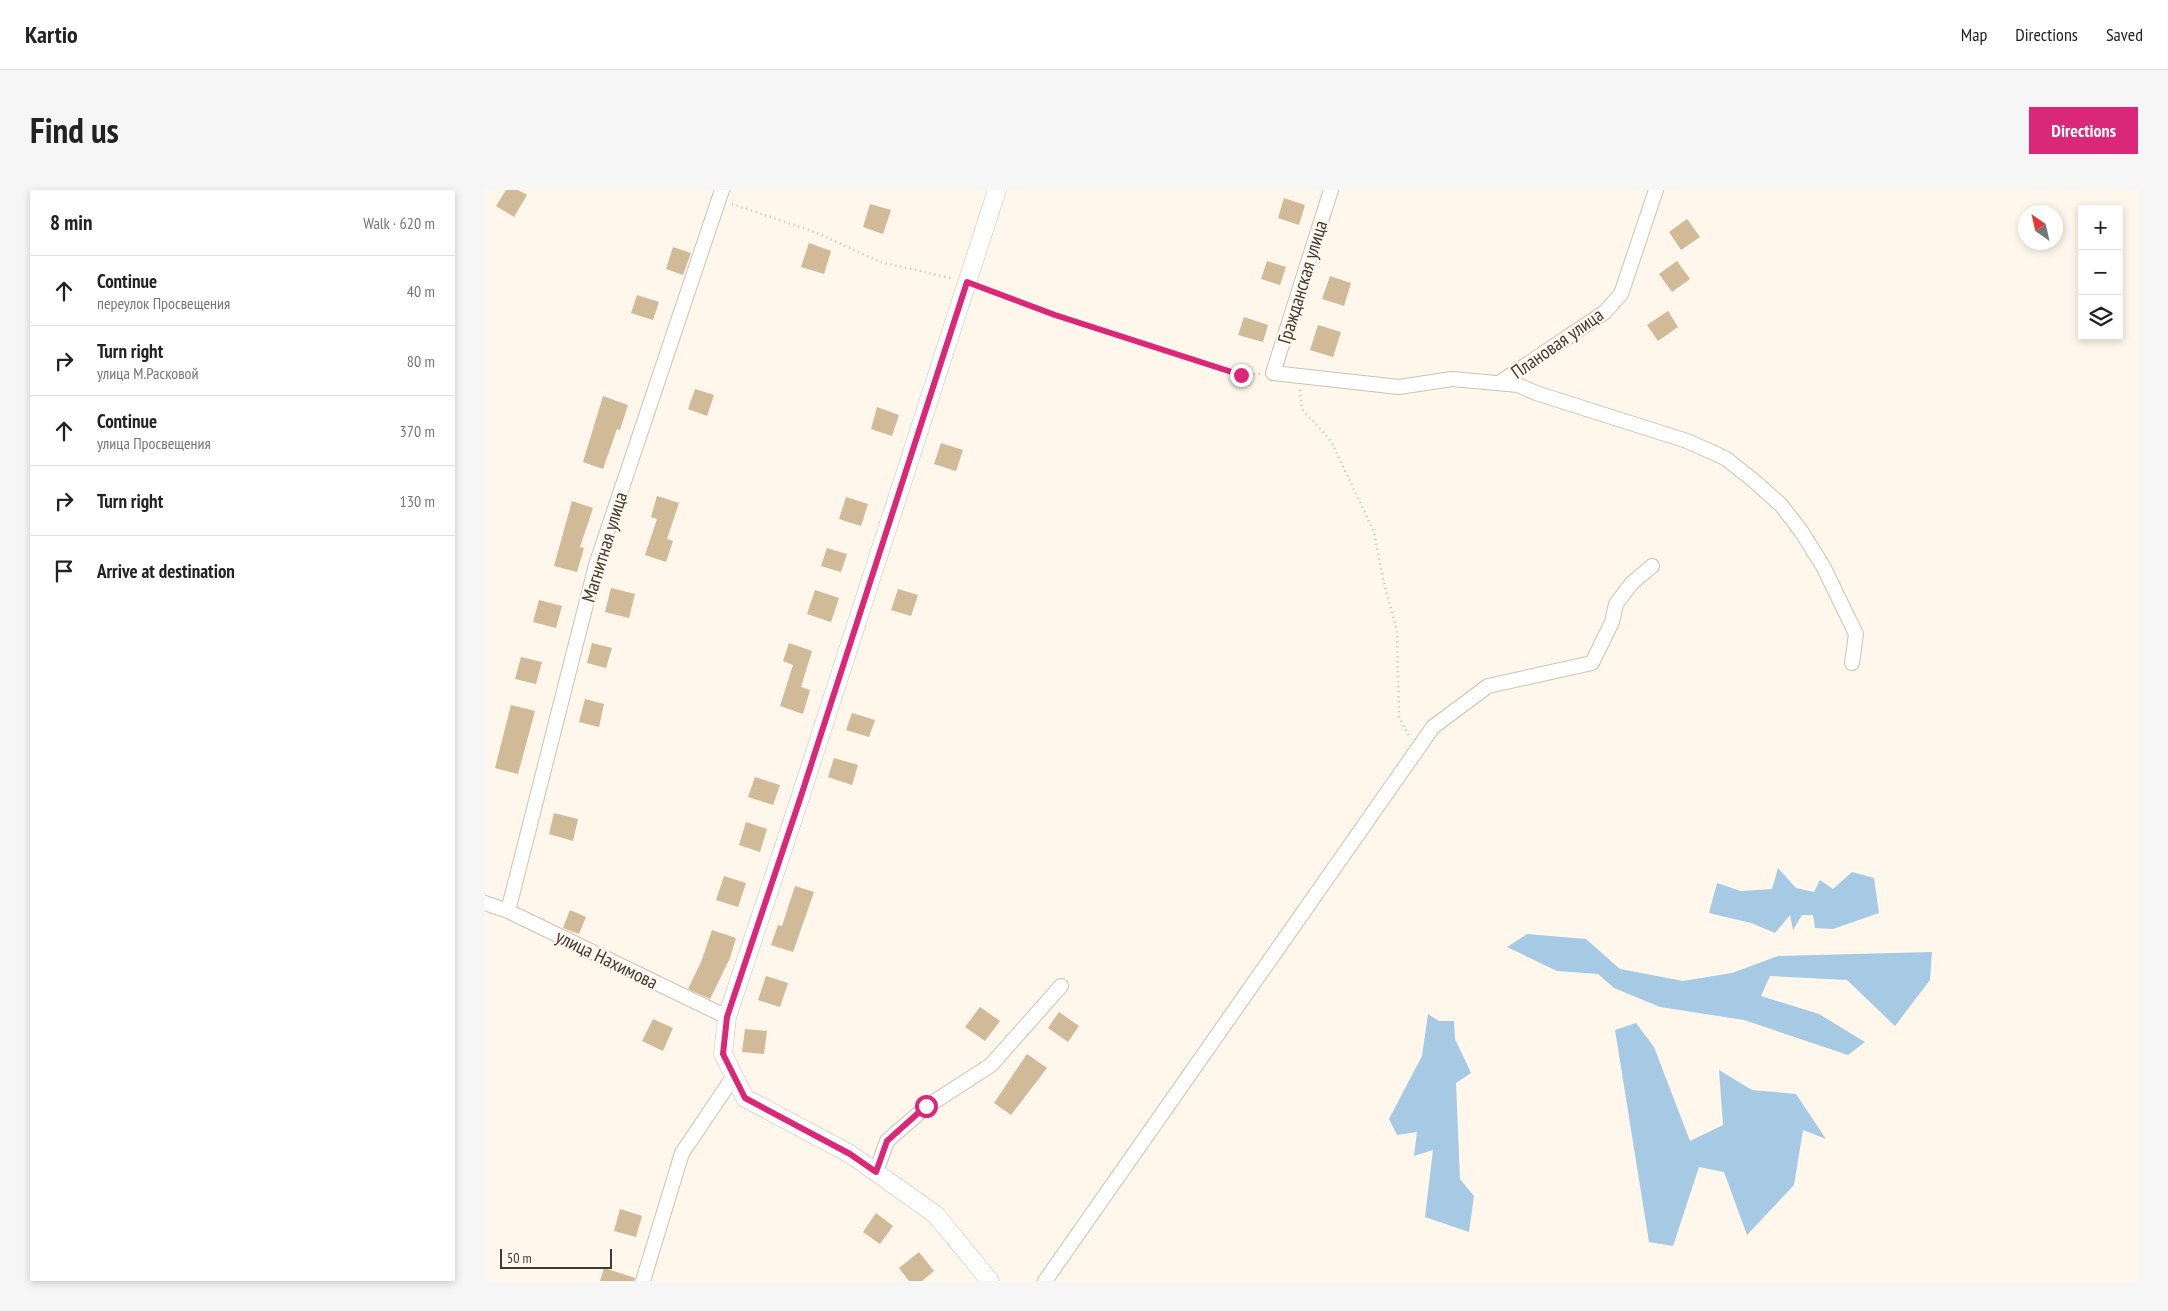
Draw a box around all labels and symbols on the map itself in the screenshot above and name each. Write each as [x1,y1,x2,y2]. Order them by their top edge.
north arrow [2018,205,2063,250]
street label: Гражданская улица [1272,217,1332,347]
street label: Плановая улица [1506,302,1608,384]
route end [1230,364,1253,387]
street label: Магнитная улица [576,489,632,605]
street label: улица Нахимова [552,924,662,994]
route start [915,1095,938,1118]
scale bar [500,1246,613,1269]

